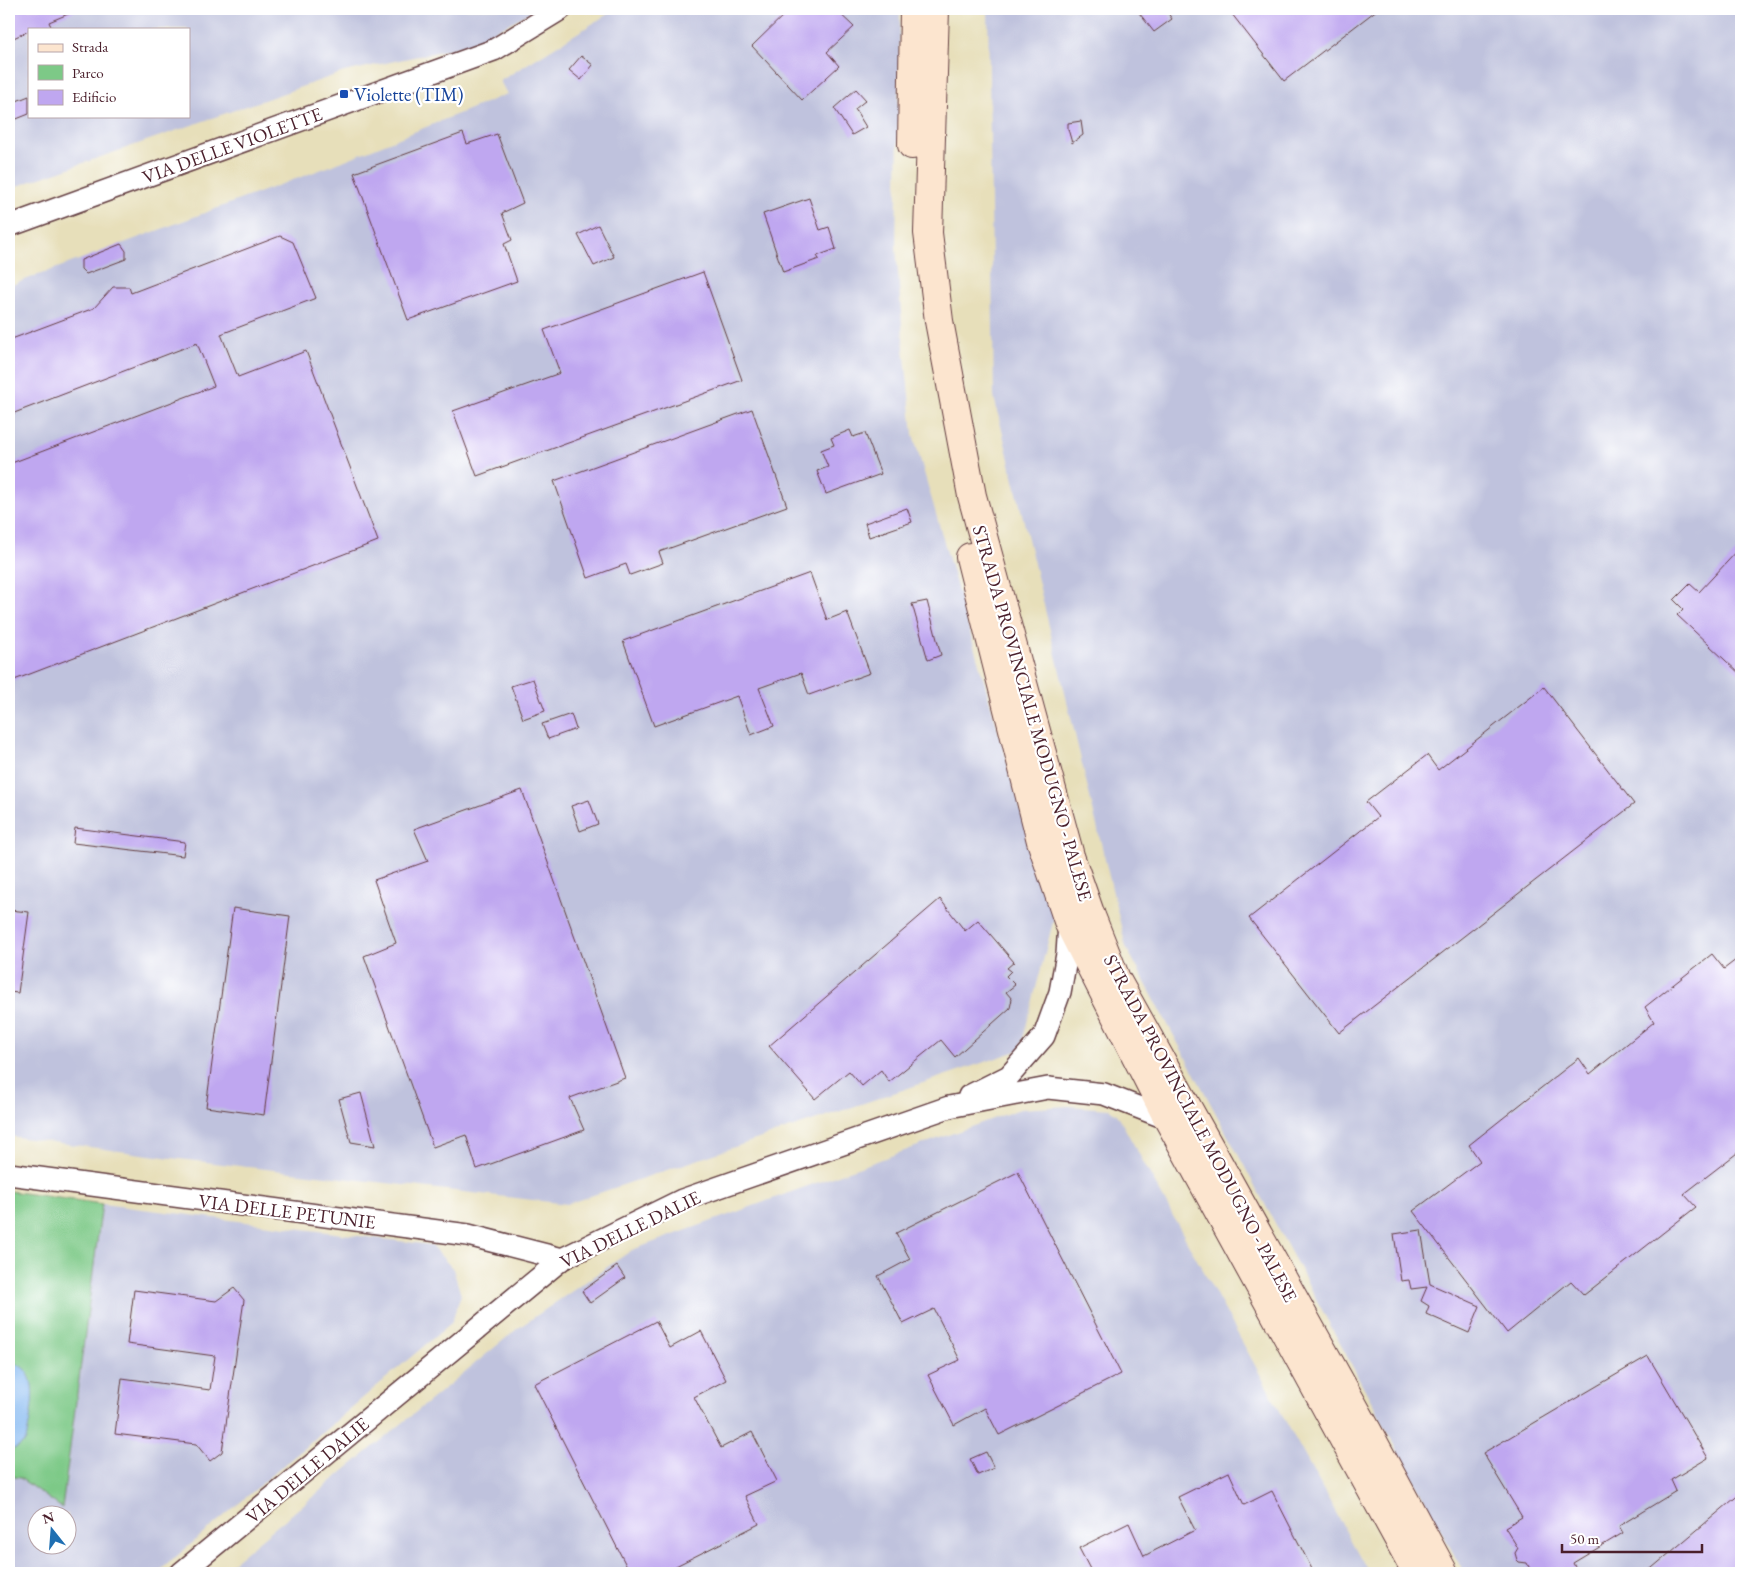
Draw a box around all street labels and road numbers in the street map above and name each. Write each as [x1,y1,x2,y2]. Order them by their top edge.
street label: VIA DELLE VIOLETTE [139,101,326,190]
street label: STRADA PROVINCIALE MODUGNO - PALESE [967,522,1098,904]
street label: STRADA PROVINCIALE MODUGNO - PALESE [1098,950,1303,1307]
street label: VIA DELLE DALIE [556,1185,705,1274]
street label: VIA DELLE PETUNIE [197,1188,377,1235]
street label: VIA DELLE DALIE [241,1411,374,1529]

